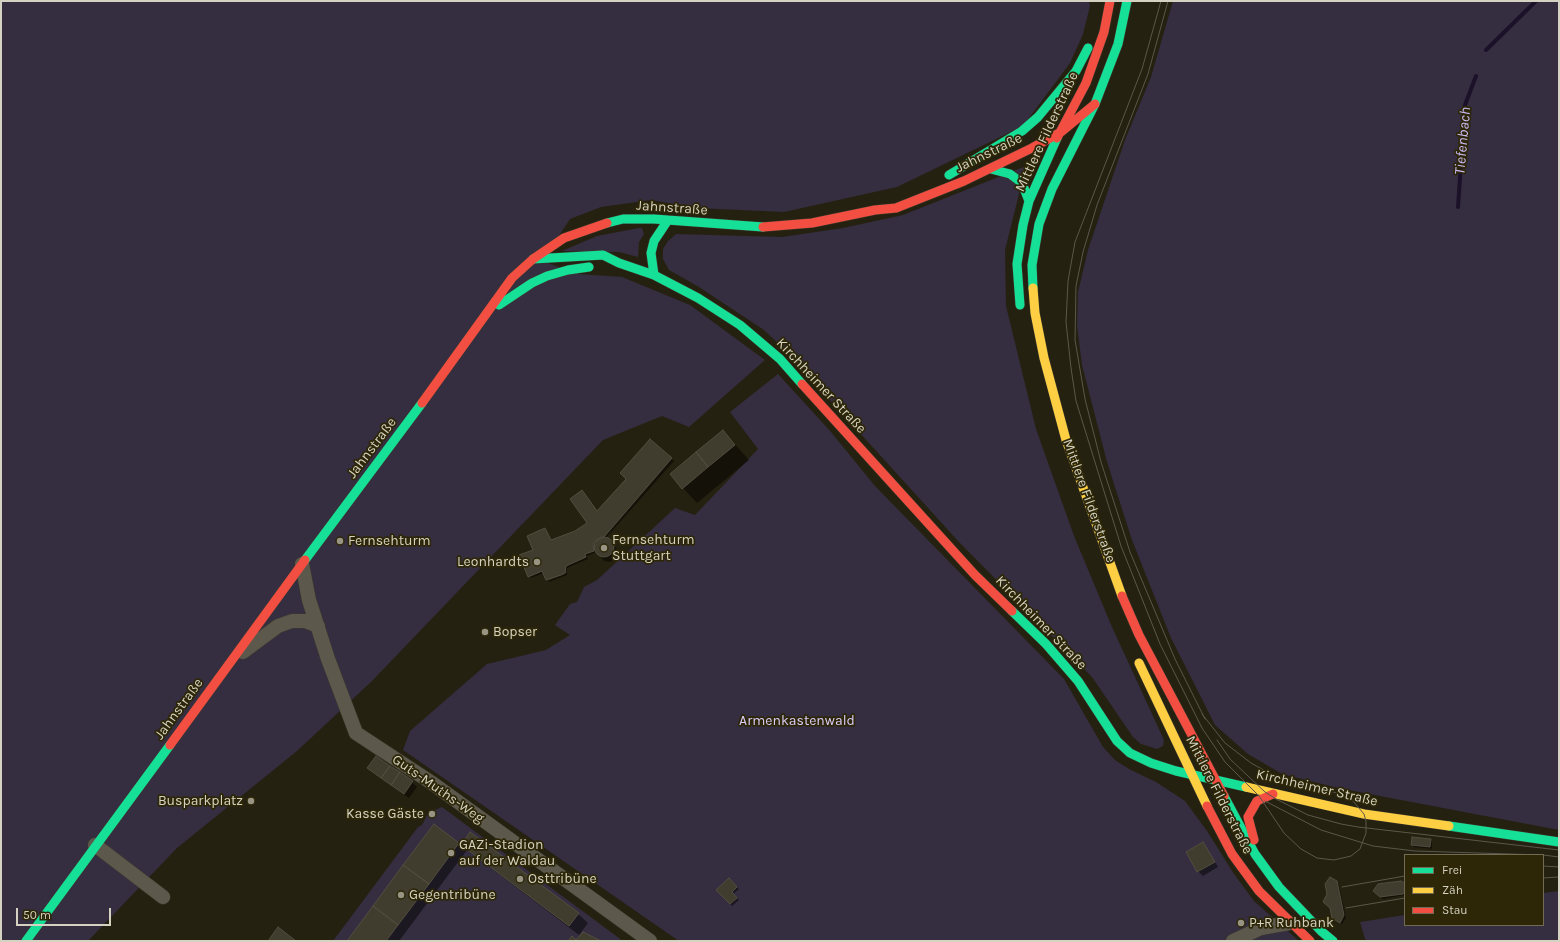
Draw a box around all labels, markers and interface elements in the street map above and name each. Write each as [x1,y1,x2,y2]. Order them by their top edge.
street label: Mittlere Filderstraße [1012,69,1082,195]
water label: Tiefenbach [1451,106,1475,176]
street label: Jahnstraße [953,130,1025,176]
street label: Jahnstraße [636,197,708,219]
street label: Kirchheimer Straße [773,335,869,437]
street label: Jahnstraße [344,414,400,482]
street label: Mittlere Filderstraße [1059,437,1119,565]
place label: Fernsehturm Stuttgart [612,532,695,564]
place label: Fernsehturm [348,533,431,549]
marker: Fernsehturm [335,536,345,546]
marker: Fernsehturm Stuttgart [599,543,609,553]
place label: Leonhardts [457,554,529,570]
marker: Leonhardts [532,557,542,567]
street label: Kirchheimer Straße [992,573,1090,673]
place label: Bopser [493,624,537,640]
marker: Bopser [480,627,490,637]
street label: Jahnstraße [151,675,207,743]
park label: Armenkastenwald [739,713,855,729]
street label: Mittlere Filderstraße [1182,733,1256,857]
street label: Guts-Muths-Weg [389,751,487,827]
street label: Kirchheimer Straße [1255,766,1379,810]
place label: Busparkplatz [158,793,243,809]
marker: Busparkplatz [246,796,256,806]
place label: Kasse Gäste [346,806,424,822]
marker: Kasse Gäste [427,809,437,819]
place label: GAZi-Stadion auf der Waldau [459,837,555,870]
marker: GAZi-Stadion auf der Waldau [446,848,456,858]
legend [1404,854,1544,926]
text: Frei [1442,863,1462,877]
place label: Osttribüne [528,871,597,887]
marker: Osttribüne [515,874,525,884]
text: Zäh [1442,883,1463,897]
place label: Gegentribüne [409,887,496,903]
marker: Gegentribüne [396,890,406,900]
scale bar [18,900,113,926]
text: Stau [1442,903,1468,917]
text: 50 m [23,908,51,922]
place label: P+R Ruhbank [1249,915,1334,931]
marker: P+R Ruhbank [1236,918,1246,928]

